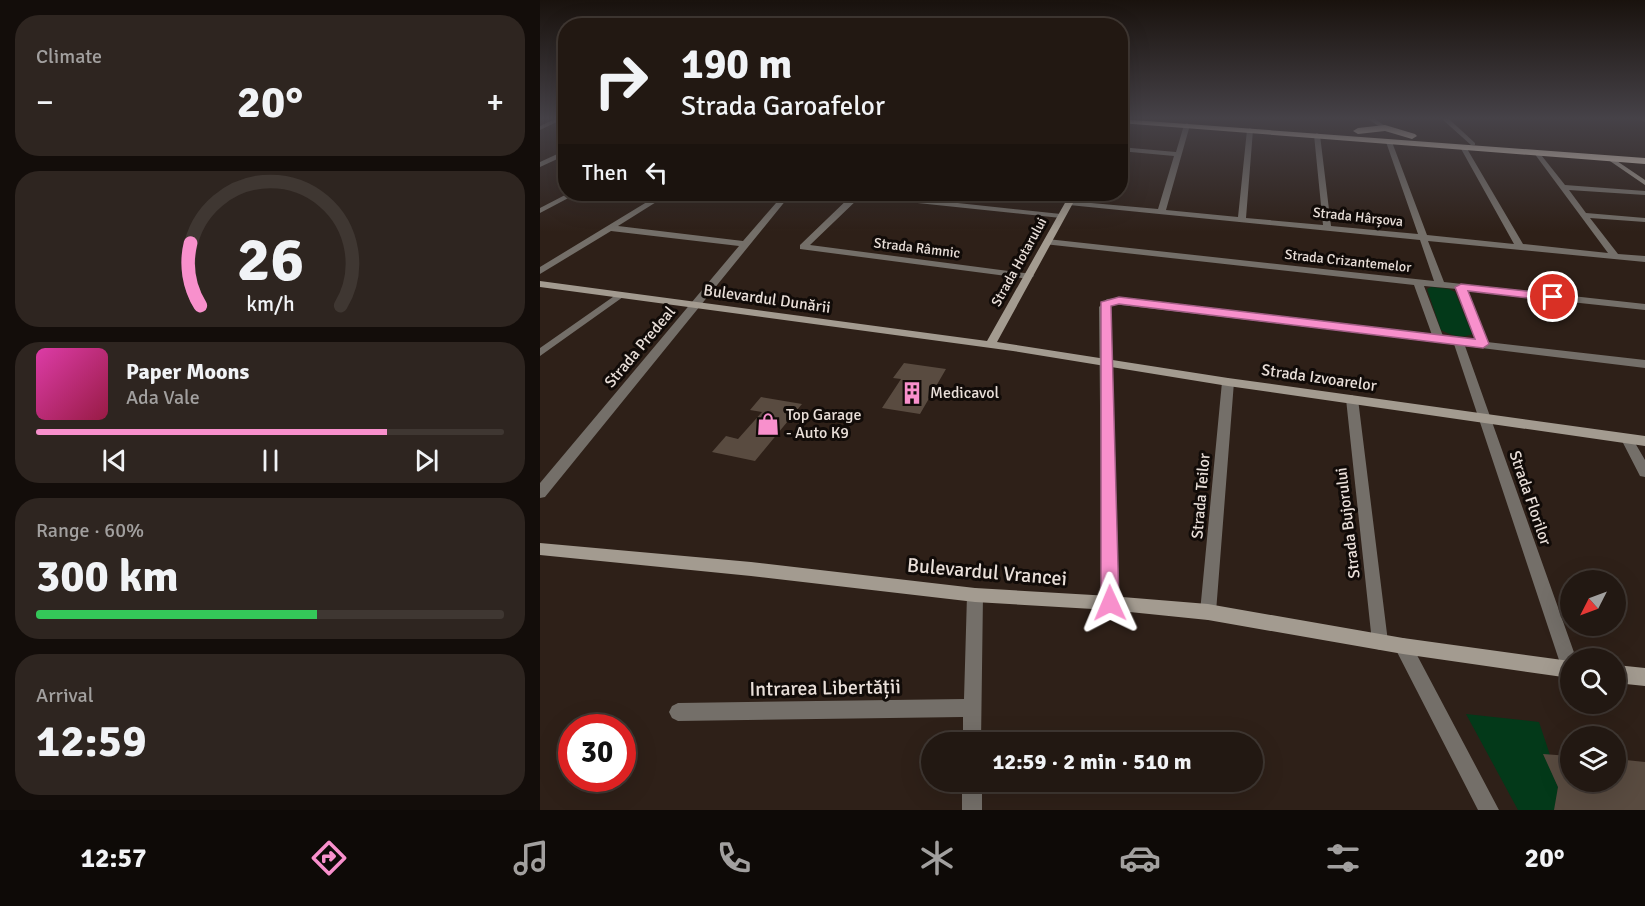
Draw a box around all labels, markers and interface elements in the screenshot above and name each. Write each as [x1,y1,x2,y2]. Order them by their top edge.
text: 190 m [681,39,792,90]
icon: right [582,42,660,120]
text: Climate [36,44,102,69]
text: 20° [237,75,303,130]
text: − [36,82,54,123]
text: + [486,82,504,123]
text: Strada Garoafelor [681,90,885,123]
icon: left [640,156,673,189]
text: Then [582,159,628,186]
street label: Strada Hârșova [1312,204,1404,230]
street label: Strada Hotarului [988,215,1050,309]
text: 26 [236,221,304,298]
street label: Strada Râmnic [873,234,962,262]
street label: Strada Crizantemelor [1284,246,1413,276]
pin [1527,271,1578,322]
street label: Bulevardul Dunării [702,280,832,318]
icon: arrive [1536,280,1569,313]
text: km/h [246,291,294,317]
street label: Strada Predeal [600,302,680,392]
text: Paper Moons [126,358,249,385]
street label: Strada Izvoarelor [1260,360,1378,396]
building icon: Medicavol [899,380,925,406]
place label: Medicavol [930,383,999,403]
text: Ada Vale [126,385,200,410]
place label: Top Garage - Auto K9 [786,405,862,443]
shop icon: Top Garage - Auto K9 [755,411,781,437]
icon: previous [98,444,131,477]
icon: pause [254,444,287,477]
icon: next [410,444,443,477]
street label: Strada Florilor [1504,448,1556,548]
street label: Strada Teilor [1187,452,1215,540]
street label: Strada Bujorului [1331,466,1365,580]
text: Range · 60% [36,518,144,543]
text: 300 km [36,549,179,604]
street label: Bulevardul Vrancei [906,553,1068,591]
north arrow [1560,570,1626,636]
map controls [1560,570,1626,792]
position arrow [1078,571,1142,635]
button: search [1560,648,1626,714]
street label: Intrarea Libertății [749,674,901,702]
text: Arrival [36,683,94,708]
text: 12:59 [36,714,146,769]
speed limit sign: 30 [558,714,636,792]
button: layers [1560,726,1626,792]
text: 12:59 · 2 min · 510 m [992,748,1192,775]
icon: directions [308,837,350,879]
icon: music [510,837,552,879]
icon: phone [713,837,755,879]
icon: climate [916,837,958,879]
icon: car [1119,837,1161,879]
icon: filters [1322,837,1364,879]
text: 12:57 [80,842,147,875]
text: 20° [1525,842,1565,875]

